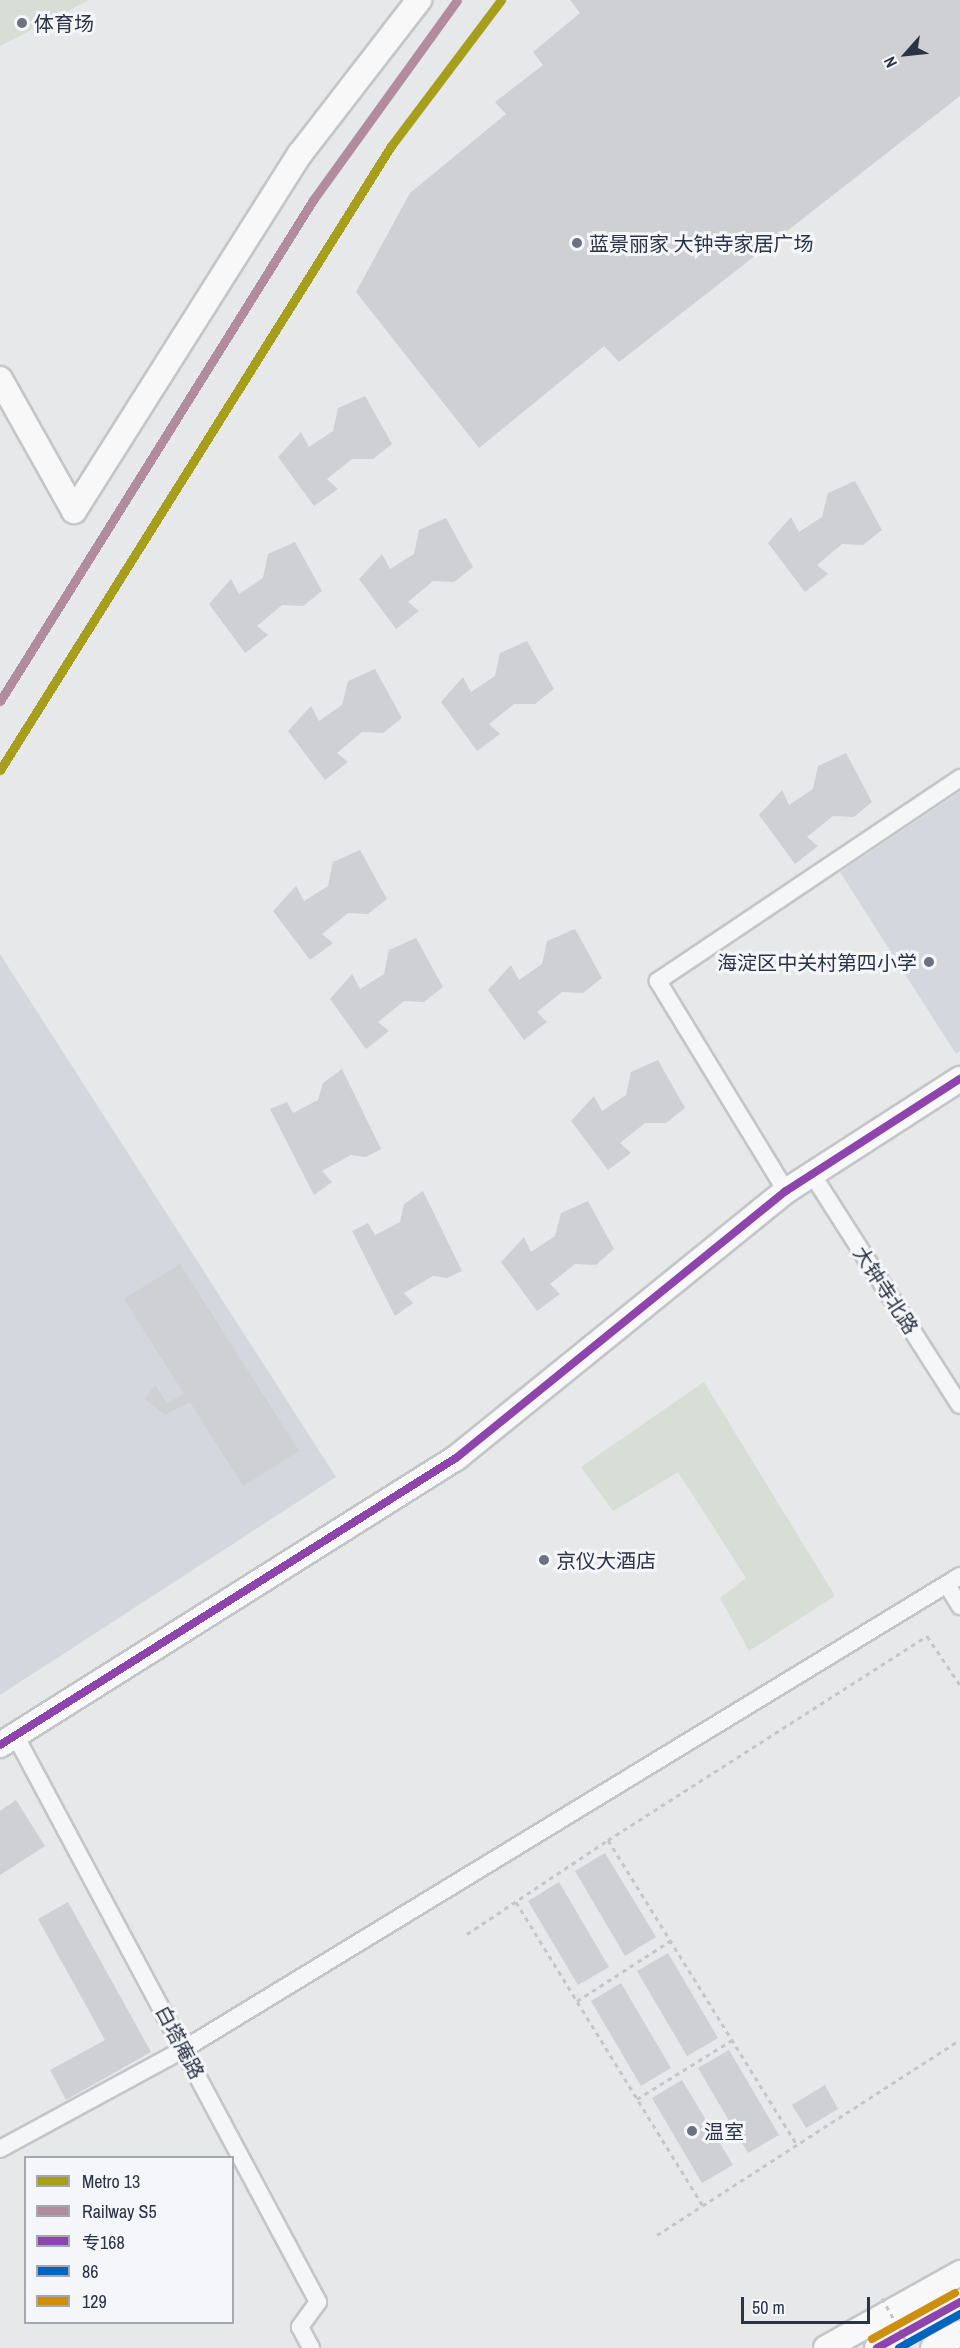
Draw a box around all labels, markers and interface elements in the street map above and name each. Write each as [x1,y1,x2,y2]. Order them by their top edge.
place label: 体育场 [34,11,94,35]
marker: 体育场 [15,16,29,30]
north arrow [876,24,936,84]
text: N [878,53,902,71]
place label: 蓝景丽家 大钟寺家居广场 [589,231,814,255]
marker: 蓝景丽家 大钟寺家居广场 [570,236,584,250]
place label: 海淀区中关村第四小学 [717,950,917,974]
marker: 海淀区中关村第四小学 [922,955,936,969]
street label: 大钟寺北路 [849,1242,923,1338]
place label: 京仪大酒店 [556,1548,656,1572]
marker: 京仪大酒店 [537,1553,551,1567]
street label: 白塔庵路 [151,2001,209,2083]
place label: 温室 [704,2119,744,2143]
marker: 温室 [685,2124,699,2138]
legend [24,2156,234,2324]
text: Metro 13 [82,2169,140,2194]
text: Railway S5 [82,2199,157,2224]
text: 专168 [82,2230,125,2255]
text: 86 [82,2259,98,2284]
scale bar [744,2285,873,2323]
text: 129 [82,2289,107,2314]
text: 50 m [752,2295,785,2320]

